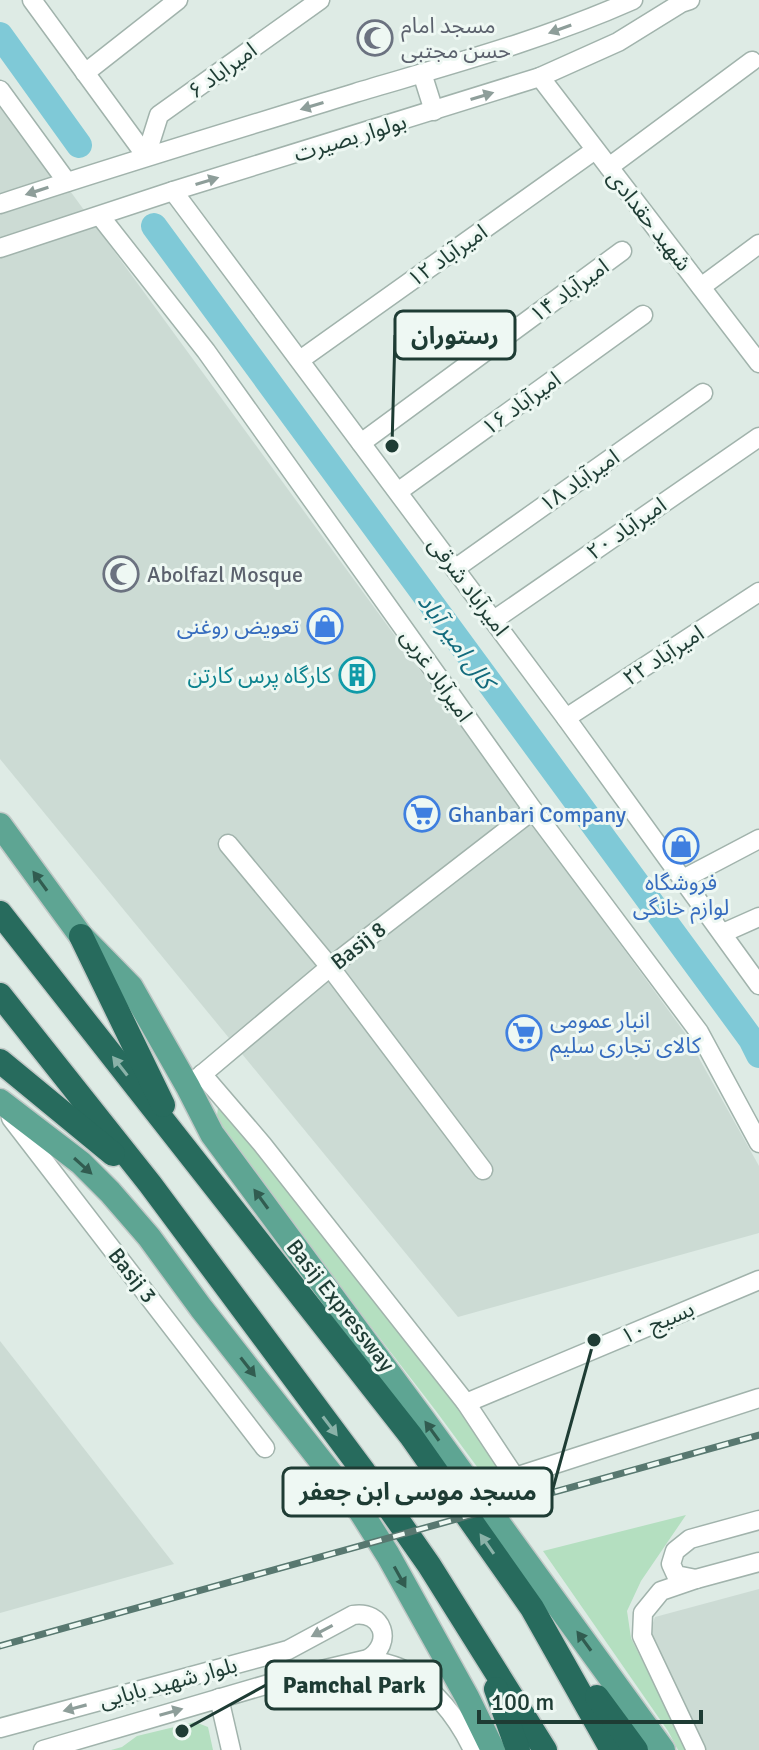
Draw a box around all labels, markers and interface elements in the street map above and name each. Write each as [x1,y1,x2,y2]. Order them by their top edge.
place label: مسجد امام حسن مجتبی [401,12,511,64]
mosque icon: مسجد امام حسن مجتبی [356,19,394,57]
one-way arrow [548,23,572,36]
street label: امیراباد ۶ [183,36,262,104]
one-way arrow [471,89,495,101]
one-way arrow [300,100,324,113]
street label: بولوار بصیرت [291,108,410,167]
street label: شهید حقدادی [602,164,698,276]
one-way arrow [196,174,220,187]
one-way arrow [25,186,49,198]
street label: امیرآباد ۱۲ [402,218,492,293]
street label: امیرآباد ۱۴ [524,253,614,328]
callout: رستوران [395,311,515,359]
text: رستوران [411,321,499,351]
street label: امیرآباد ۱۶ [476,366,566,441]
street label: امیرآباد ۱۸ [534,443,624,518]
street label: امیرآباد ۲۰ [581,491,671,566]
street label: امیرآباد شرقی [423,531,515,641]
mosque icon: Abolfazl Mosque [102,555,140,593]
place label: Abolfazl Mosque [147,561,303,588]
water label: کال امیر آباد [411,587,503,698]
shop icon: تعویض روغنی [306,607,344,645]
place label: تعویض روغنی [177,613,299,640]
street label: امیرآباد ۲۲ [618,619,709,692]
street label: امیرآباد غربی [395,624,478,727]
building icon: کارگاه پرس کارتن [338,656,376,694]
place label: کارگاه پرس کارتن [188,662,332,690]
supermarket icon: Ghanbari Company [403,795,441,833]
place label: Ghanbari Company [448,801,627,828]
shop icon: فروشگاه لوازم خانگی [662,827,700,865]
place label: فروشگاه لوازم خانگی [633,869,729,924]
one-way arrow [33,871,49,891]
street label: Basij 8 [325,915,391,975]
place label: انبار عمومی کالای تجاری سلیم [550,1007,702,1062]
supermarket icon: انبار عمومی کالای تجاری سلیم [505,1014,543,1052]
one-way arrow [112,1056,128,1076]
one-way arrow [74,1157,93,1175]
one-way arrow [253,1189,269,1209]
street label: Basij Expressway [281,1234,401,1377]
street label: Basij 3 [103,1242,163,1308]
street label: بسیج ۱۰ [616,1295,699,1353]
one-way arrow [239,1357,255,1377]
one-way arrow [322,1416,338,1437]
one-way arrow [424,1421,440,1441]
callout: مسجد موسی ابن جعفر [283,1468,552,1516]
text: مسجد موسی ابن جعفر [298,1477,537,1507]
one-way arrow [480,1533,495,1555]
one-way arrow [393,1566,407,1588]
one-way arrow [311,1625,334,1638]
one-way arrow [577,1631,592,1652]
street label: بلوار شهید بابایی [96,1651,240,1714]
callout: Pamchal Park [266,1661,441,1709]
text: Pamchal Park [283,1670,426,1700]
scale bar [479,1674,701,1724]
text: 100 m [491,1687,554,1717]
one-way arrow [62,1702,86,1715]
one-way arrow [160,1705,184,1718]

